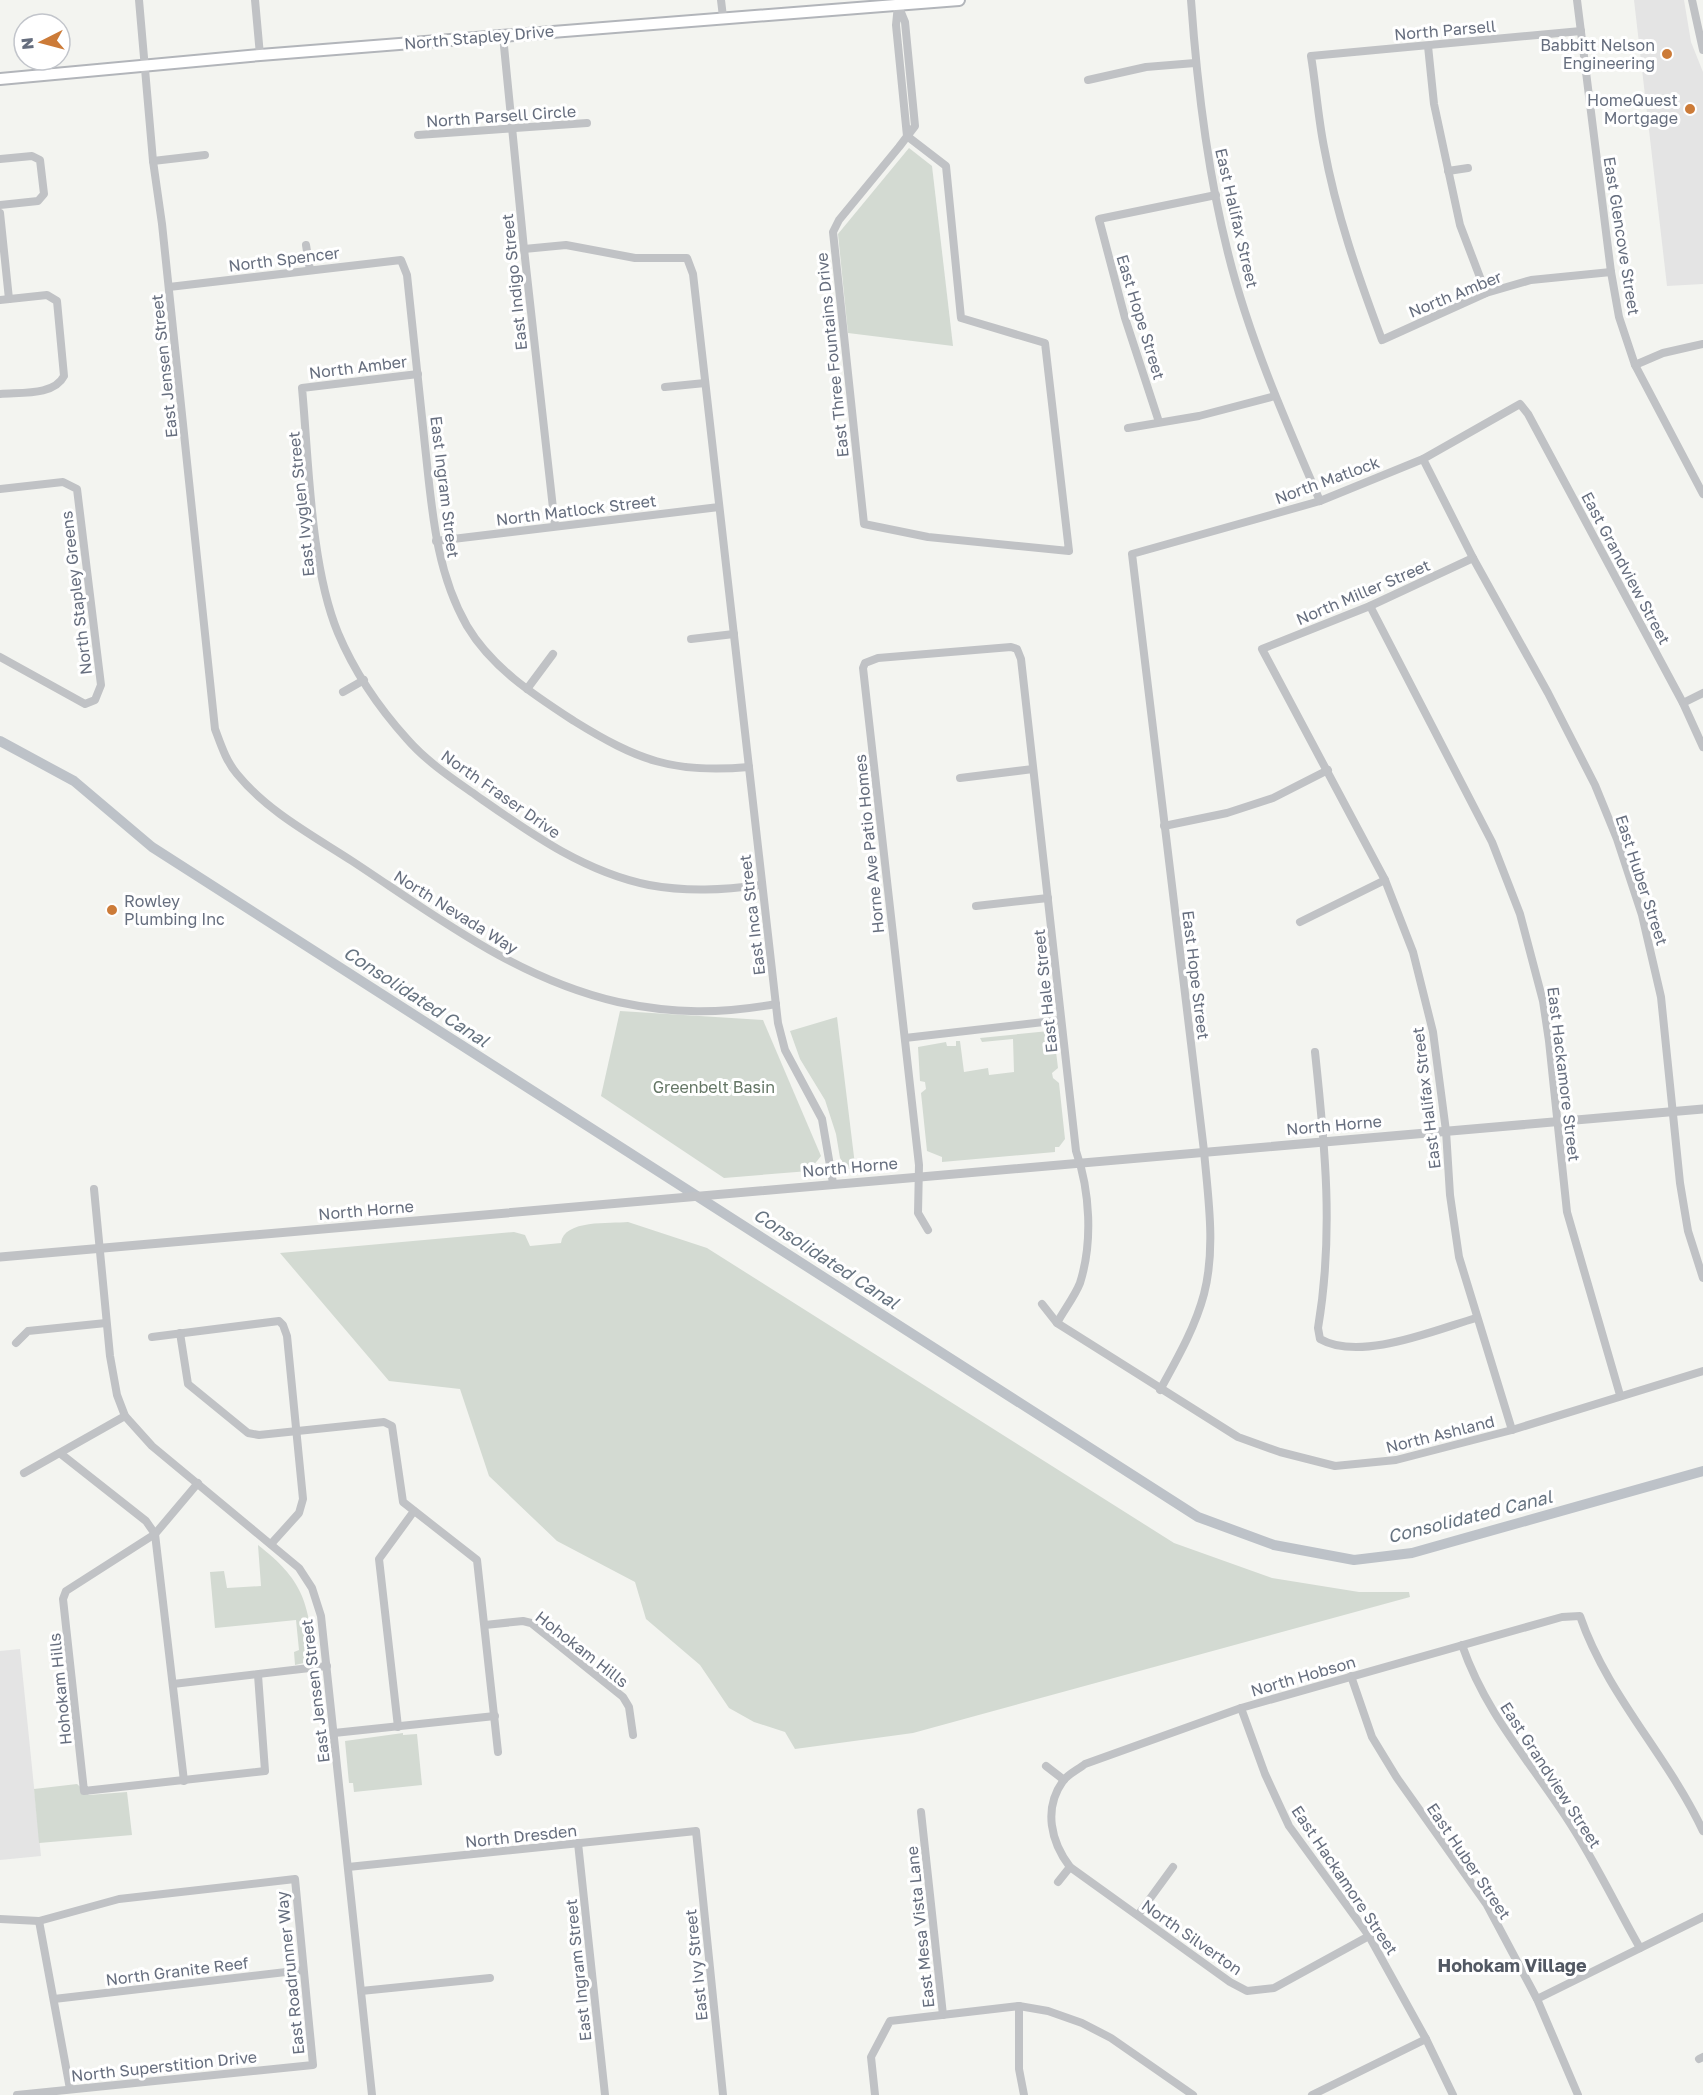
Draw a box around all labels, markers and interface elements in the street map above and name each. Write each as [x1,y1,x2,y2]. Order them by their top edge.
north arrow [12,12,72,72]
street label: North Parsell [1393,16,1497,44]
street label: North Stapley Drive [403,20,555,54]
place label: Babbitt Nelson Engineering [1540,35,1655,73]
text: N [17,36,38,51]
marker: Babbitt Nelson Engineering [1660,47,1674,61]
place label: HomeQuest Mortgage [1587,90,1678,128]
street label: North Parsell Circle [425,101,577,131]
marker: HomeQuest Mortgage [1683,102,1697,116]
street label: East Halifax Street [1211,146,1263,290]
street label: East Glencove Street [1600,155,1644,317]
street label: East Indigo Street [497,213,531,351]
street label: North Spencer [227,242,341,276]
street label: East Three Fountains Drive [811,252,853,458]
street label: East Hope Street [1112,252,1170,382]
street label: North Amber [1405,266,1505,322]
street label: East Jensen Street [147,293,181,439]
street label: North Amber [308,351,408,383]
street label: East Ingram Street [426,415,464,559]
street label: East Ivyglen Street [283,430,319,578]
street label: North Matlock [1272,452,1382,508]
street label: East Grandview Street [1577,488,1675,648]
street label: North Matlock Street [495,490,657,530]
street label: North Stapley Greens [56,510,96,676]
street label: North Miller Street [1293,555,1433,629]
street label: North Fraser Drive [438,745,564,843]
street label: Horne Ave Patio Homes [850,753,888,935]
street label: East Huber Street [1611,812,1673,948]
street label: East Inca Street [735,853,769,977]
street label: North Nevada Way [390,866,522,958]
place label: Rowley Plumbing Inc [124,891,225,929]
marker: Rowley Plumbing Inc [105,903,119,917]
street label: East Hope Street [1178,909,1214,1041]
street label: East Hale Street [1029,928,1061,1054]
water label: Consolidated Canal [340,941,494,1052]
street label: East Hackamore Street [1543,986,1585,1162]
street label: East Halifax Street [1407,1026,1445,1170]
park label: Greenbelt Basin [653,1077,775,1097]
street label: North Horne [1285,1111,1383,1139]
street label: North Horne [801,1153,899,1181]
street label: North Horne [317,1196,415,1224]
water label: Consolidated Canal [750,1203,904,1314]
street label: North Ashland [1384,1411,1496,1457]
water label: Consolidated Canal [1385,1485,1555,1547]
street label: Hohokam Hills [532,1607,632,1691]
street label: East Jensen Street [296,1618,334,1764]
street label: Hohokam Hills [44,1632,76,1746]
street label: North Hobson [1248,1651,1358,1701]
street label: East Grandview Street [1496,1698,1606,1852]
street label: East Huber Street [1423,1799,1515,1923]
street label: East Hackamore Street [1288,1802,1402,1958]
street label: North Dresden [464,1820,578,1852]
street label: East Mesa Vista Lane [902,1845,938,2009]
street label: East Roadrunner Way [271,1890,309,2056]
street label: North Silverton [1138,1895,1246,1979]
street label: East Ingram Street [561,1898,595,2042]
street label: East Ivy Street [680,1908,712,2022]
street label: North Granite Reef [104,1952,250,1990]
district label: Hohokam Village [1437,1954,1587,1976]
street label: North Superstition Drive [70,2046,258,2086]

